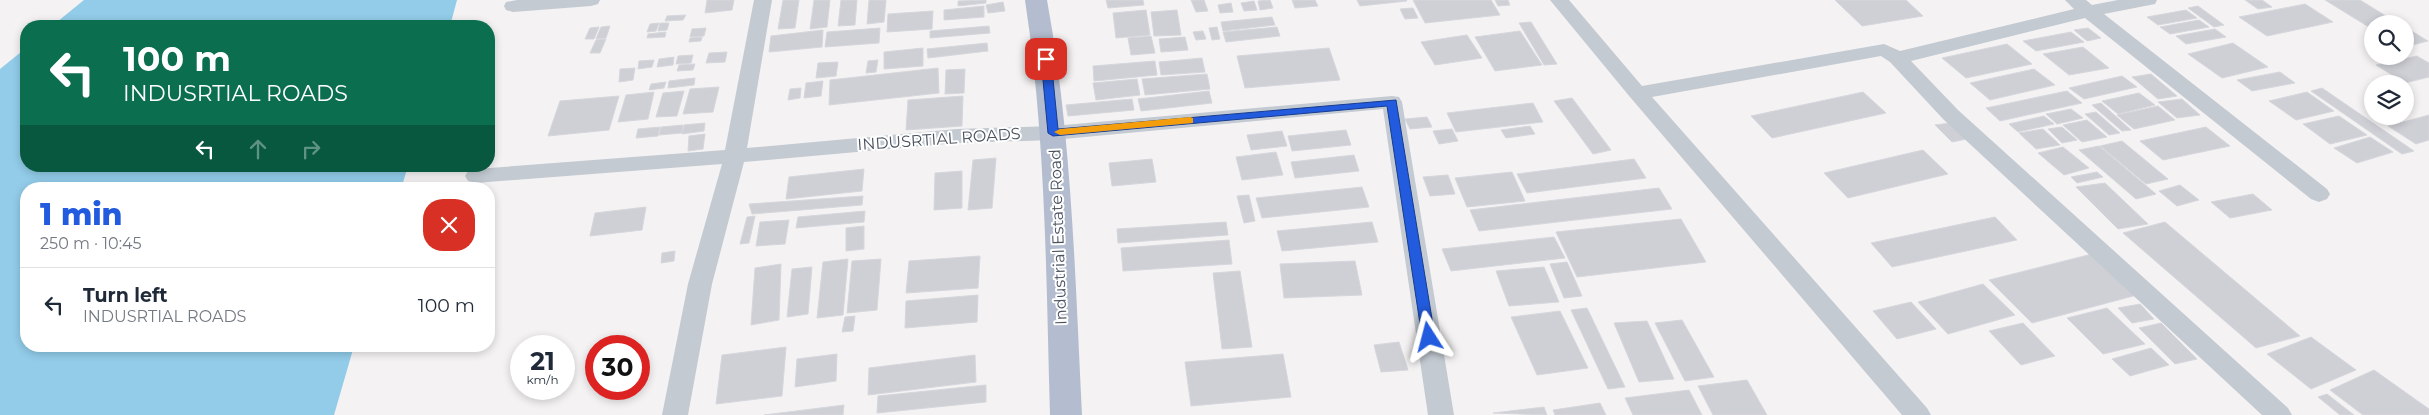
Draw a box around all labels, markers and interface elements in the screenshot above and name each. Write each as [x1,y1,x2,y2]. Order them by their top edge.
map controls [2364,15,2414,125]
button: search [2364,15,2414,65]
text: 100 m [123,37,231,80]
pin [1025,38,1067,80]
icon: left [40,40,105,105]
icon: arrive [1032,45,1060,73]
button: layers [2364,75,2414,125]
text: INDUSRTIAL ROADS [123,80,348,107]
street label: INDUSRTIAL ROADS [857,124,1021,154]
icon: left [191,135,219,163]
icon: ahead [244,135,272,163]
icon: right [297,135,325,163]
street label: Industrial Estate Road [1045,149,1071,325]
text: 1 min [40,196,123,233]
button: close [423,199,475,251]
text: 250 m · 10:45 [40,234,142,253]
text: Turn left [83,284,168,307]
icon: left [40,291,68,319]
text: 100 m [418,294,475,317]
text: INDUSRTIAL ROADS [83,307,246,326]
position arrow [1402,310,1454,362]
speed limit sign: 30 [585,335,650,400]
text: 21 [530,346,555,376]
text: km/h [526,372,559,387]

